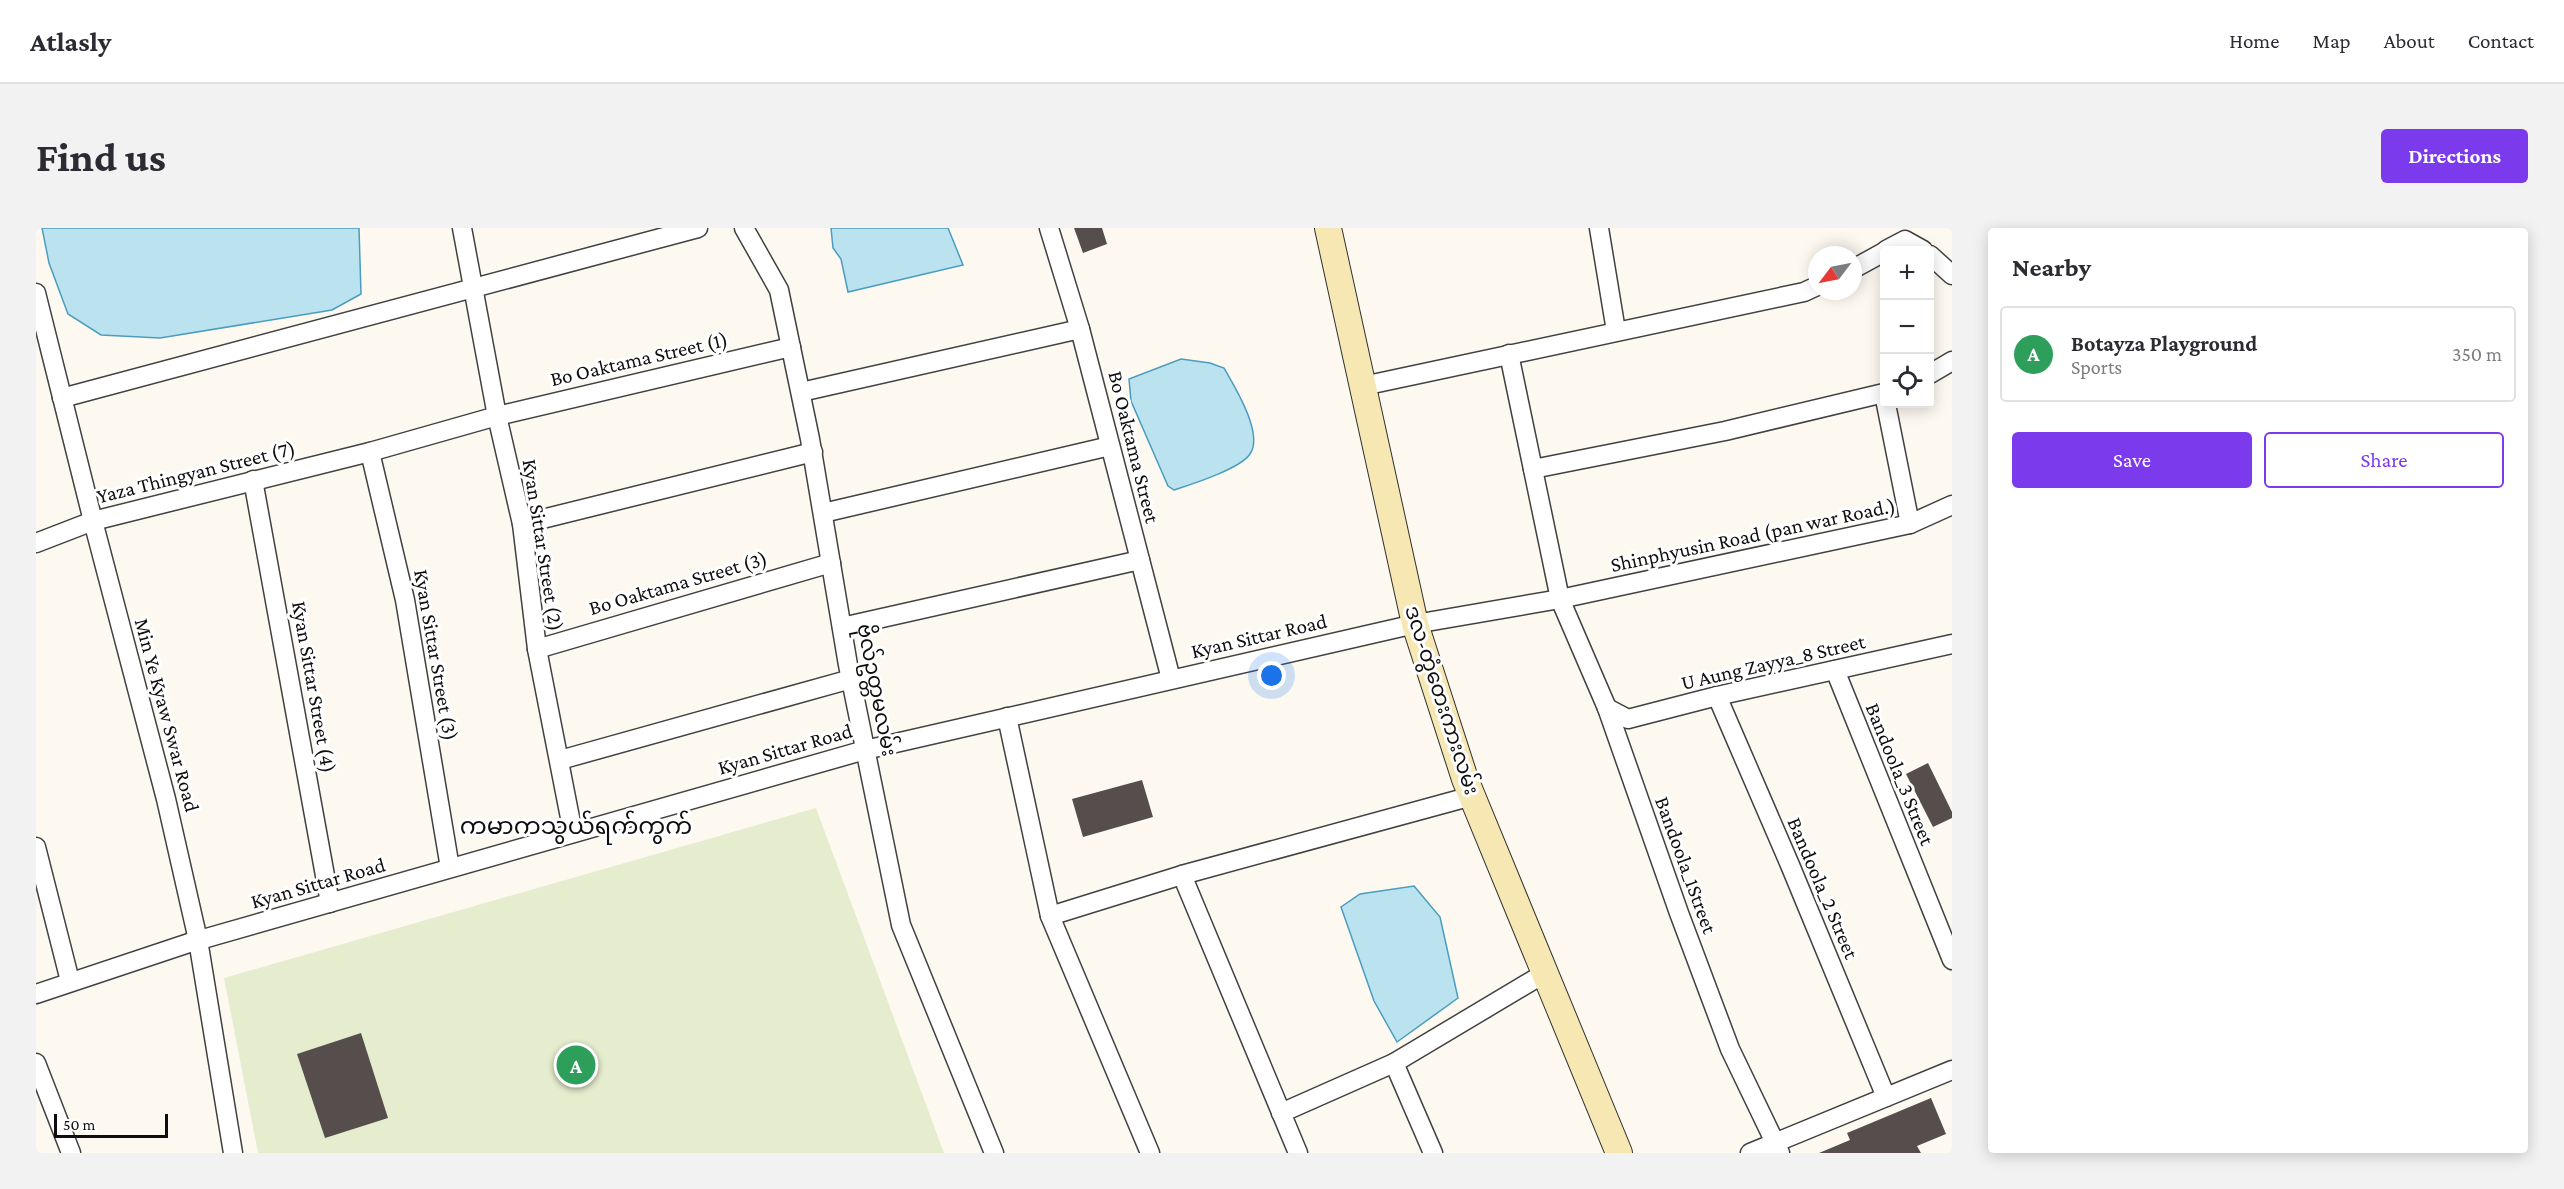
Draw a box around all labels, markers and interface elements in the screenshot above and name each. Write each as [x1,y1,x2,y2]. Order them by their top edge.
text: Atlasly [30,26,111,57]
text: Home [2229,29,2279,53]
text: Map [2312,29,2351,53]
text: About [2384,29,2435,53]
text: Contact [2468,29,2534,53]
button: Directions [2381,129,2528,183]
text: Find us [36,133,166,180]
north arrow [1808,246,1862,300]
map controls [1880,246,1934,408]
button: + [1880,246,1934,300]
text: Nearby [2012,253,2091,282]
button: − [1880,300,1934,354]
street label: Bo Oaktama Street (1) [548,327,730,391]
text: Botayza Playground [2071,331,2257,356]
text: A [2028,343,2039,365]
text: 350 m [2452,343,2502,365]
button: locate [1880,354,1934,408]
text: Sports [2071,356,2122,378]
street label: Bo Oaktama Street [1103,368,1165,527]
button: Save [2012,432,2252,488]
button: Share [2264,432,2504,488]
street label: Yaza Thingyan Street (7) [94,436,298,508]
street label: Kyan Sittar Street (2) [518,457,568,633]
street label: Shinphyusin Road (pan war Road.) [1608,493,1898,577]
street label: Bo Oaktama Street (3) [586,546,770,620]
street label: Kyan Sittar Street (3) [409,567,463,743]
street label: Kyan Sittar Street (4) [287,599,341,775]
street label: ဒလ-တွံတေးကားလမ်း [1396,601,1488,799]
street label: Kyan Sittar Road [1189,609,1329,663]
street label: Min Ye Kyaw Swar Road [130,616,204,814]
street label: ဗိုလ်ဥတ္တမလမ်း [847,621,906,759]
street label: U Aung Zayya_8 Street [1679,629,1868,695]
your location [1257,661,1286,690]
street label: Bandoola_3 Street [1861,700,1940,849]
street label: Kyan Sittar Road [715,718,855,780]
street label: Bandoola_1Street [1650,793,1722,938]
district label: ကမာကသွယ်ရက်ကွက် [460,810,692,845]
street label: Bandoola_2 Street [1782,814,1864,963]
street label: Kyan Sittar Road [248,852,388,914]
pin: A [556,1042,596,1088]
scale bar [54,1111,168,1138]
text: 50 m [63,1116,95,1133]

